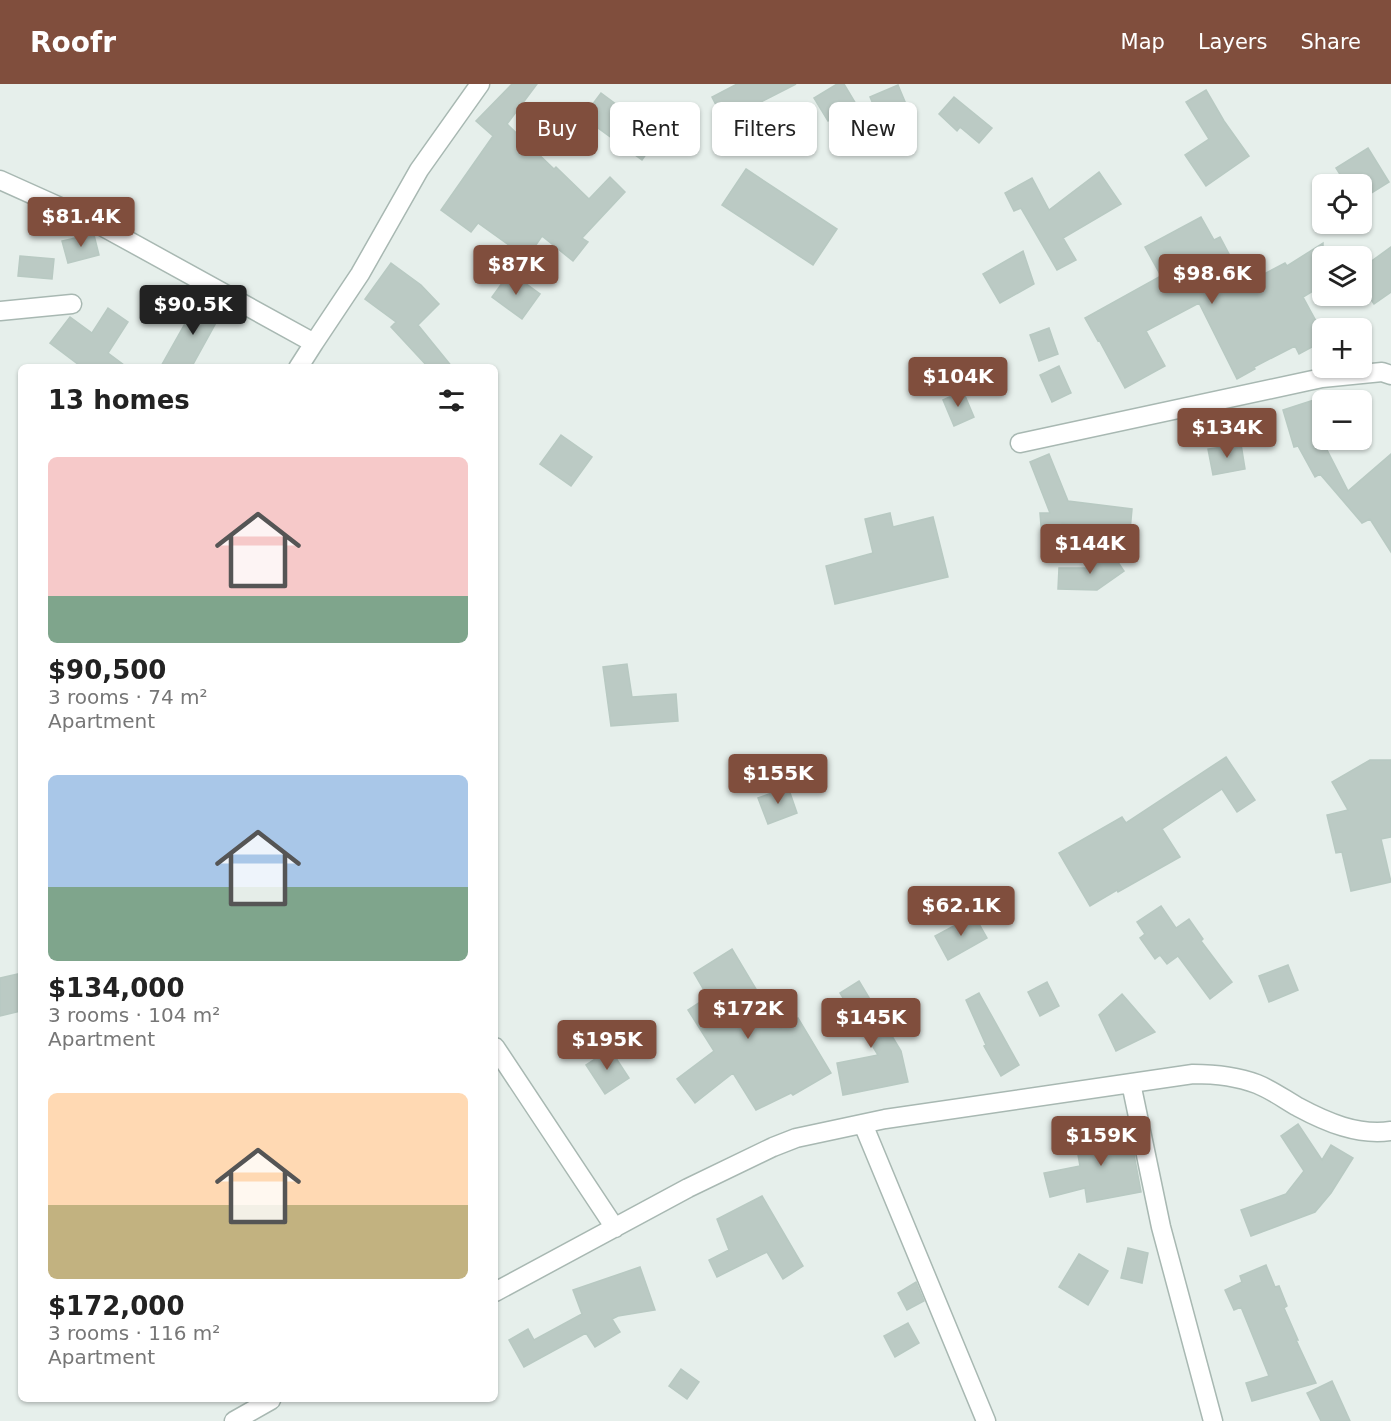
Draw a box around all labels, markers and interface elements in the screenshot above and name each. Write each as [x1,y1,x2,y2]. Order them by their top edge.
text: Roofr [30,26,116,59]
text: Map [1121,30,1165,54]
text: Layers [1198,30,1267,54]
text: Share [1300,30,1361,54]
chip: Buy [516,102,598,156]
chip: Rent [610,102,700,156]
chip: Filters [712,102,817,156]
chip: New [829,102,917,156]
map controls [1312,174,1372,450]
button: locate [1312,174,1372,234]
pin: $81.4K [32,197,130,248]
text: $81.4K [42,204,120,228]
pin: $87K [480,245,552,296]
button: layers [1312,246,1372,306]
text: $87K [487,252,545,276]
pin: $98.6K [1163,254,1261,305]
text: $98.6K [1173,261,1251,285]
pin: $90.5K [144,285,242,336]
text: $90.5K [154,292,232,316]
button: + [1312,318,1372,378]
pin: $104K [916,357,1000,408]
text: $104K [922,364,994,388]
icon: filters [435,384,468,417]
text: 13 homes [48,385,190,415]
button: − [1312,390,1372,450]
pin: $134K [1185,408,1269,459]
text: $134K [1191,415,1263,439]
icon: home [204,496,312,604]
pin: $144K [1048,524,1132,575]
text: $144K [1054,531,1126,555]
text: $90,500 [48,655,166,685]
text: 3 rooms · 74 m² [48,685,208,709]
text: Apartment [48,709,155,733]
pin: $155K [736,754,820,805]
text: $155K [742,761,814,785]
icon: home [204,814,312,922]
pin: $62.1K [912,886,1010,937]
text: $62.1K [922,893,1000,917]
text: $134,000 [48,973,185,1003]
pin: $172K [706,989,790,1040]
text: $172K [712,996,784,1020]
pin: $145K [829,998,913,1049]
text: 3 rooms · 104 m² [48,1003,220,1027]
text: $145K [835,1005,907,1029]
pin: $195K [565,1020,649,1071]
text: Apartment [48,1027,155,1051]
text: $195K [571,1027,643,1051]
pin: $159K [1059,1116,1143,1167]
text: $159K [1065,1123,1137,1147]
icon: home [204,1132,312,1240]
text: $172,000 [48,1291,185,1321]
text: 3 rooms · 116 m² [48,1321,220,1345]
text: Apartment [48,1345,155,1369]

